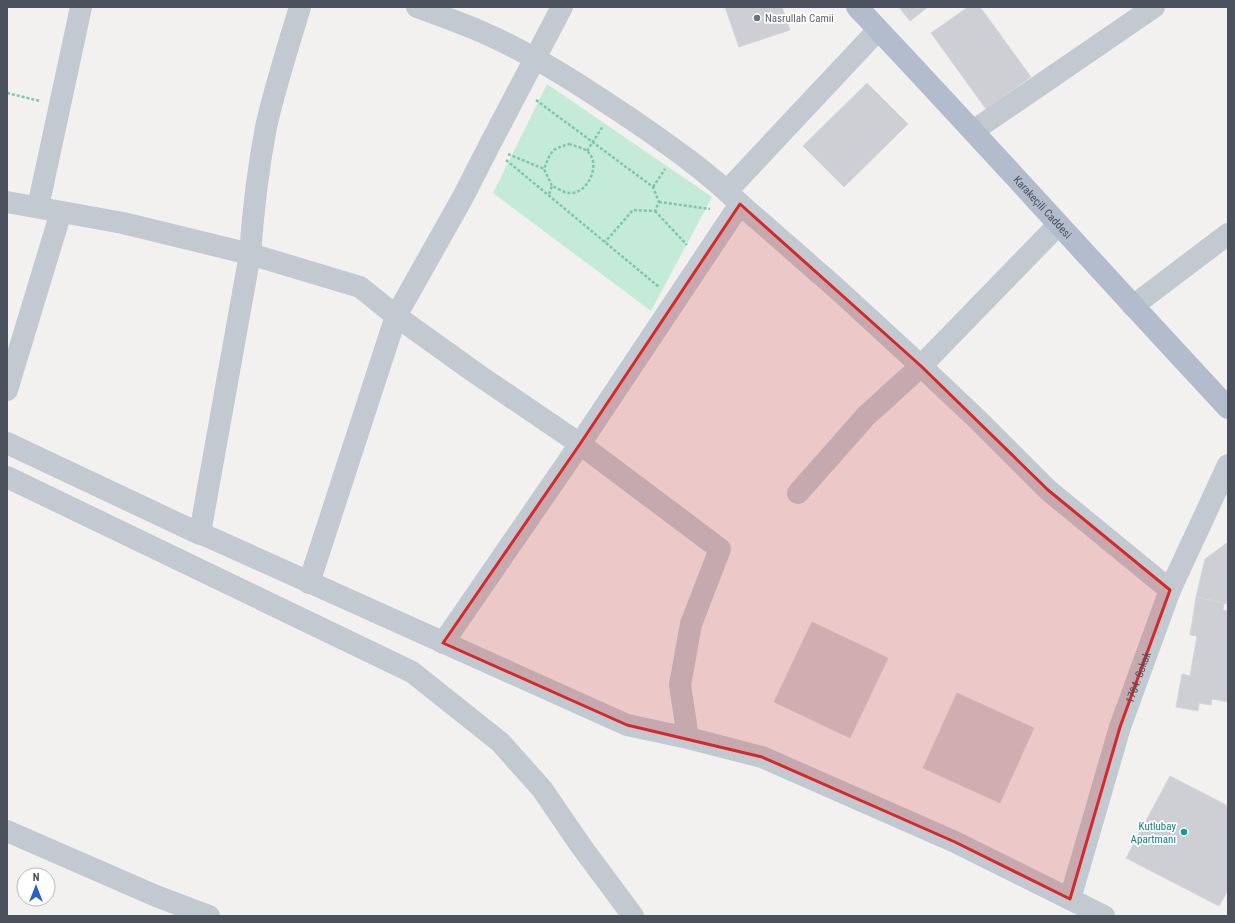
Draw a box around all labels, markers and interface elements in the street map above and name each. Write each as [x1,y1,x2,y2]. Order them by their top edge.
place label: Nasrullah Camii [765,12,834,25]
marker: Nasrullah Camii [752,13,762,23]
street label: Karakeçili Caddesi [1011,173,1075,241]
street label: 1784. Sokak [1123,650,1153,705]
place label: Kutlubay Apartmanı [1131,820,1176,846]
marker: Kutlubay Apartmanı [1179,827,1189,837]
north arrow [16,867,56,907]
text: N [33,871,40,884]

